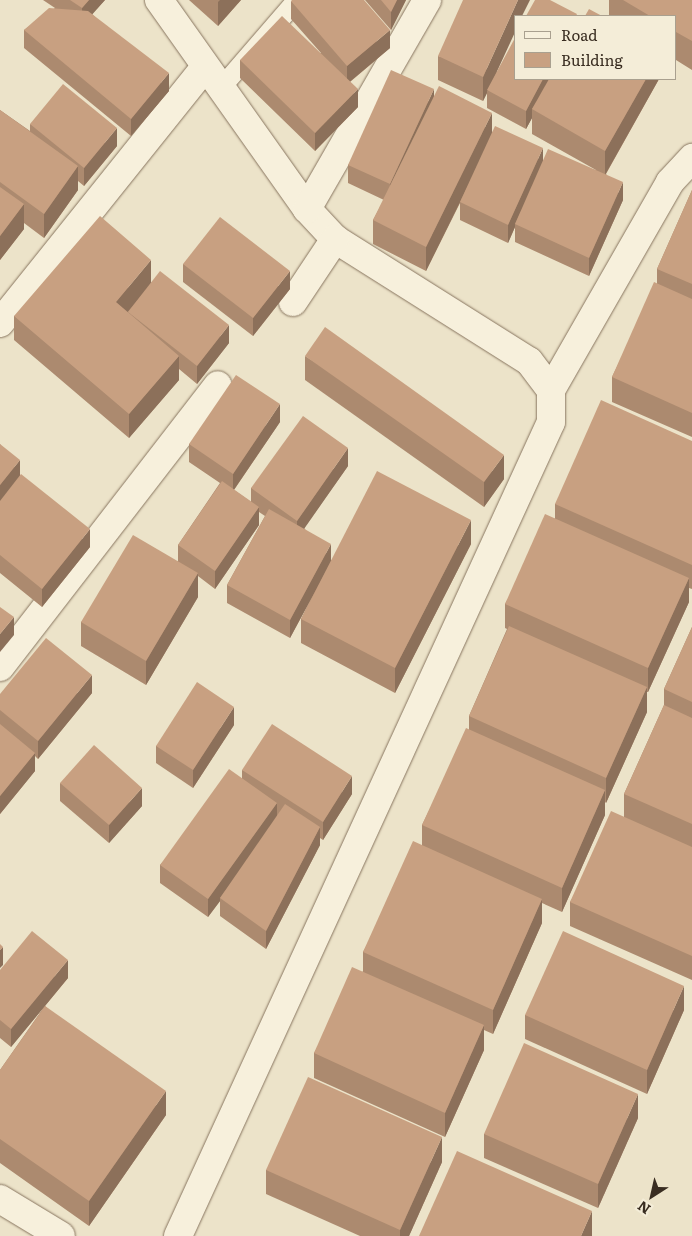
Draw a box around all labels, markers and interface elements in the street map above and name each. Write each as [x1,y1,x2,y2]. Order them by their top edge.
legend [514,15,677,80]
text: Road [561,23,597,46]
text: Building [561,48,623,71]
north arrow [627,1171,677,1221]
text: N [633,1197,654,1220]

